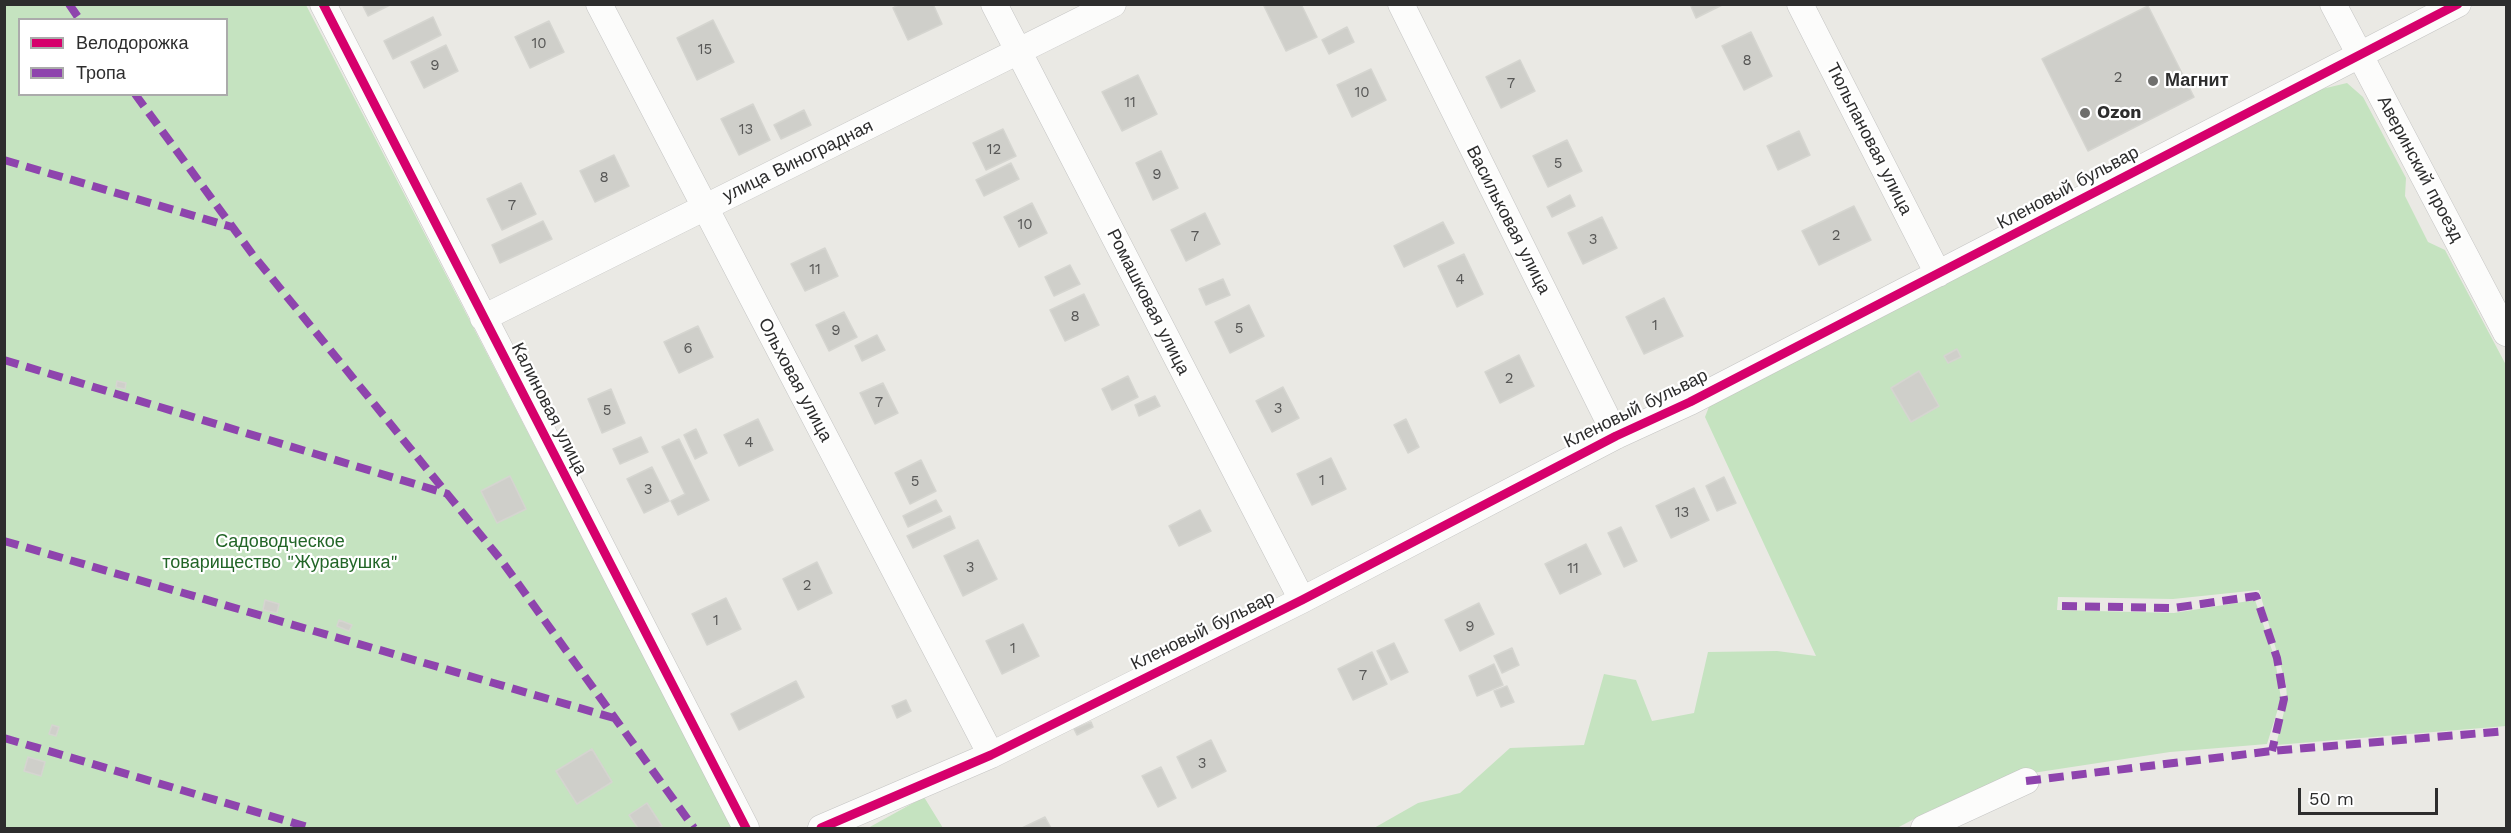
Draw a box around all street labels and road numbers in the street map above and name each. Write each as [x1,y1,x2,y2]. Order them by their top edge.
street label: Тюльпановая улица [1821,59,1917,219]
street label: Аверинский проезд [2372,92,2468,246]
street label: улица Виноградная [719,115,877,207]
street label: Васильковая улица [1461,142,1555,298]
street label: Кленовый бульвар [1993,142,2143,234]
street label: Ромашковая улица [1102,225,1194,379]
street label: Ольховая улица [753,314,837,446]
street label: Калиновая улица [506,339,592,479]
street label: Кленовый бульвар [1561,365,1711,453]
street label: Кленовый бульвар [1128,587,1278,675]

